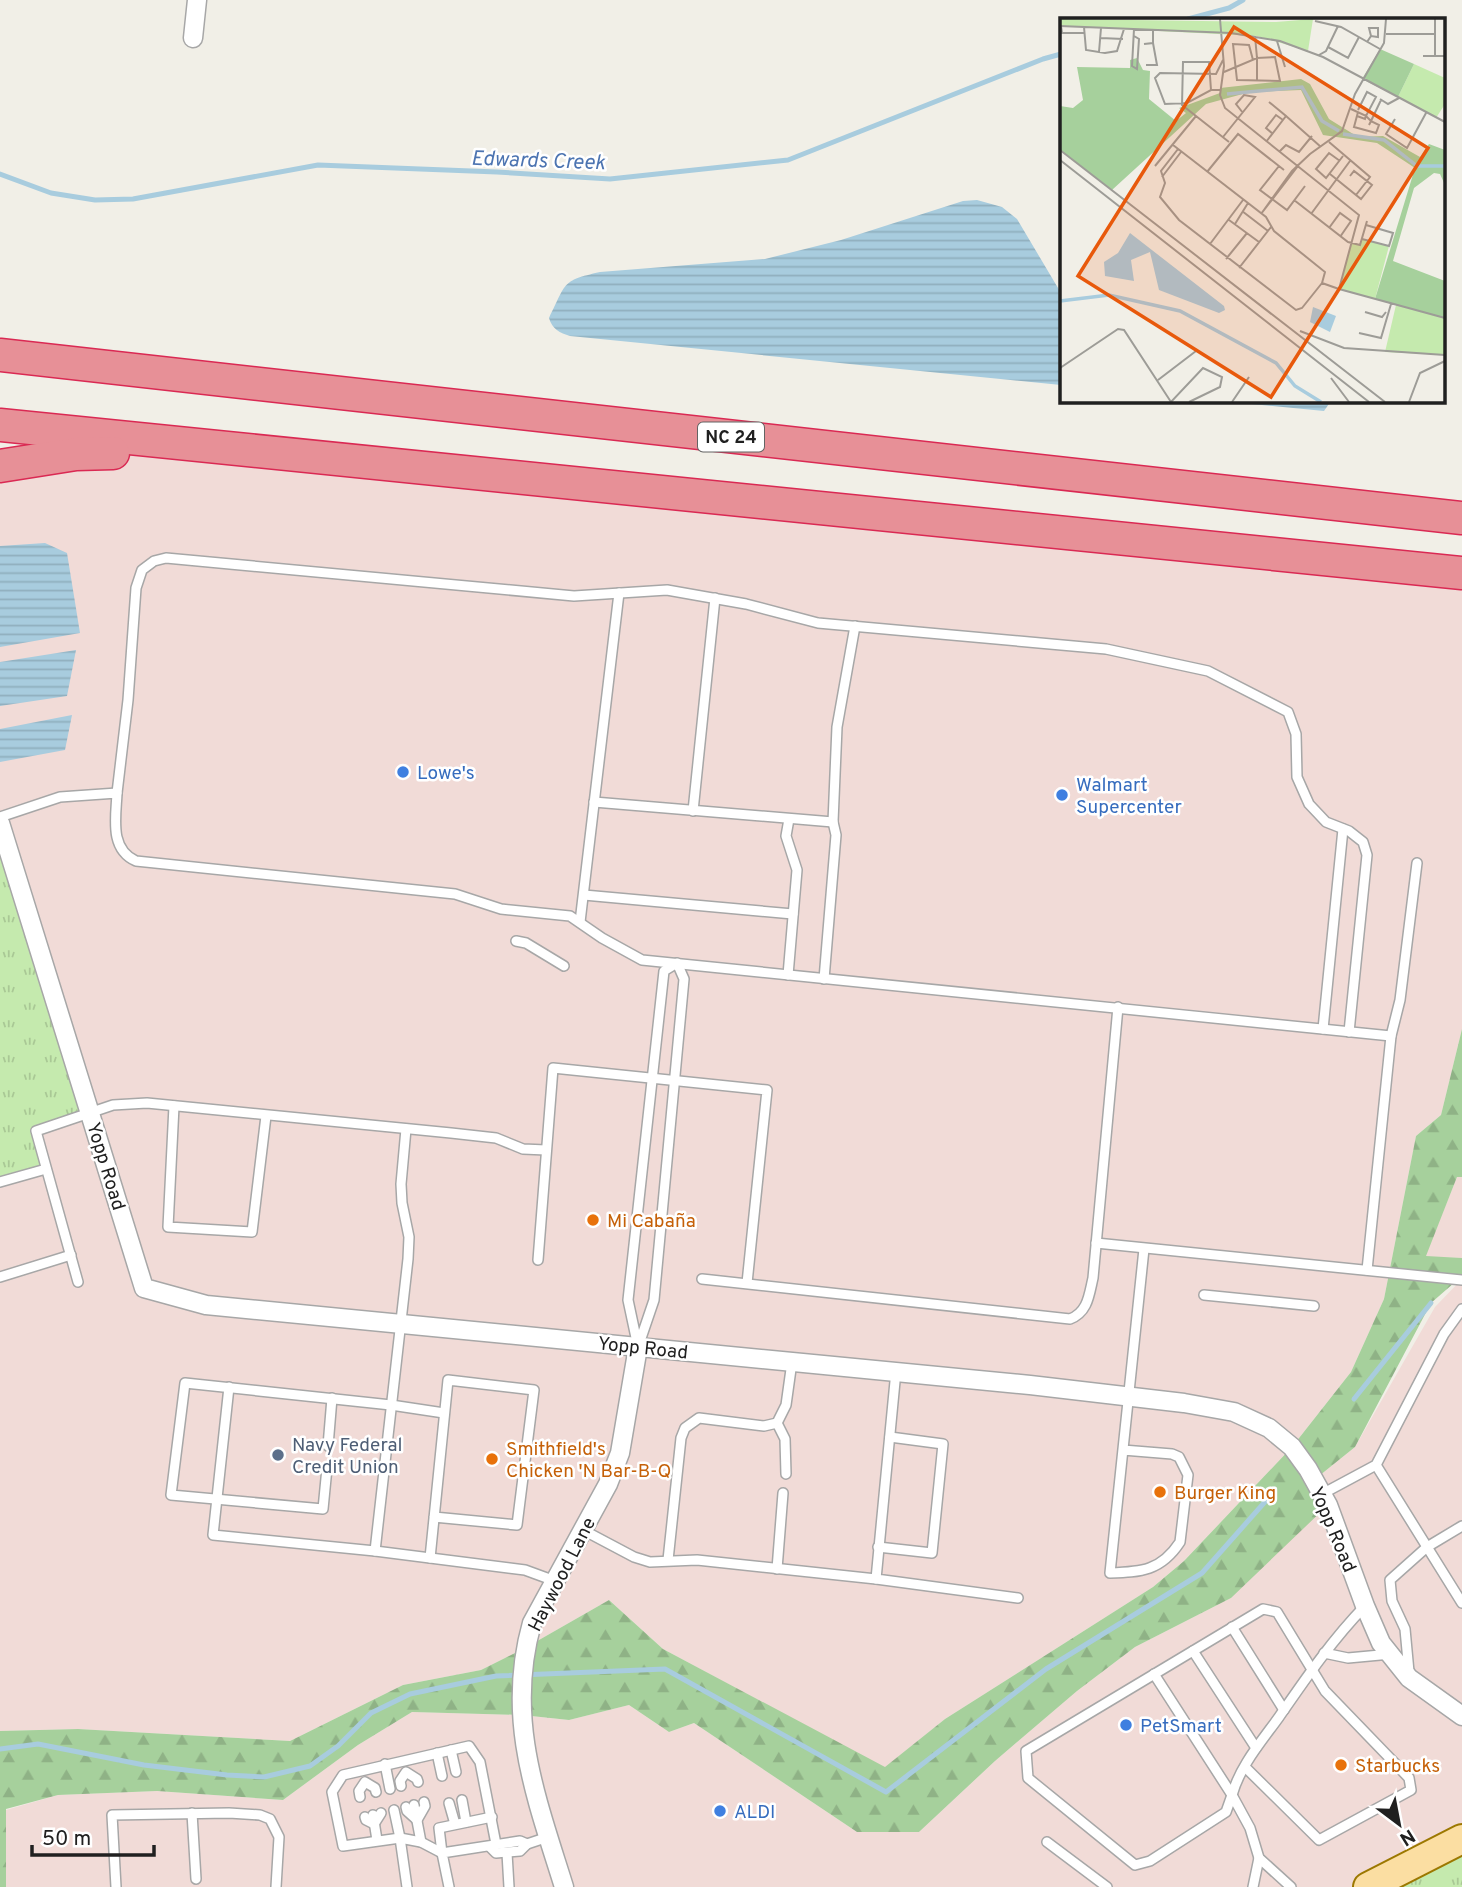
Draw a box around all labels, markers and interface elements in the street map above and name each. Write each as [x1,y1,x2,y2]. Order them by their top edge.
inset map [1060,18,1444,402]
water label: Edwards Creek [470,146,606,177]
road number: NC 24 [698,422,764,452]
place label: Lowe's [417,762,475,786]
marker: Lowe's [395,764,411,780]
place label: Walmart Supercenter [1076,774,1182,820]
marker: Walmart Supercenter [1054,787,1070,803]
street label: Yopp Road [80,1120,130,1213]
place label: Mi Cabaña [607,1210,696,1234]
marker: Mi Cabaña [585,1212,601,1228]
street label: Yopp Road [596,1332,689,1366]
place label: Navy Federal Credit Union [292,1434,402,1480]
place label: Smithfield's Chicken 'N Bar-B-Q [506,1438,671,1484]
marker: Navy Federal Credit Union [270,1447,286,1463]
marker: Smithfield's Chicken 'N Bar-B-Q [484,1451,500,1467]
place label: Burger King [1174,1482,1276,1506]
street label: Yopp Road [1303,1483,1361,1576]
marker: Burger King [1152,1484,1168,1500]
street label: Haywood Lane [524,1514,602,1636]
place label: PetSmart [1140,1715,1222,1739]
marker: PetSmart [1118,1717,1134,1733]
place label: Starbucks [1355,1755,1440,1779]
marker: Starbucks [1333,1757,1349,1773]
north arrow [1364,1789,1434,1859]
place label: ALDI [734,1801,775,1825]
marker: ALDI [712,1803,728,1819]
scale bar [32,1814,154,1858]
text: N [1395,1823,1419,1851]
text: 50 m [42,1826,91,1853]

